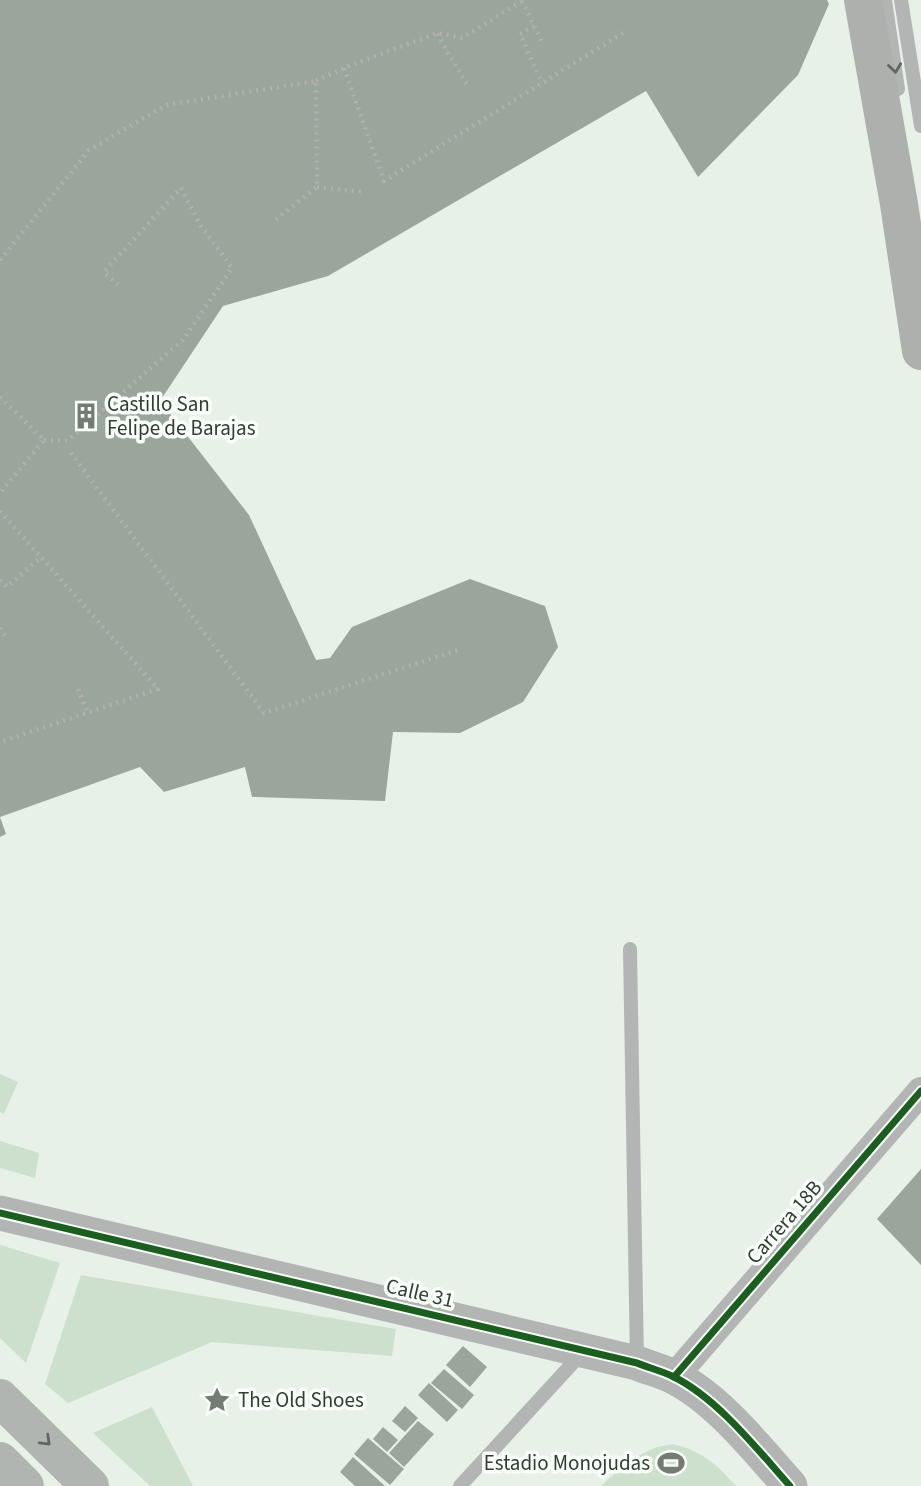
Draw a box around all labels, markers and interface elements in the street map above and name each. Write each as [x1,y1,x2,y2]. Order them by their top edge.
one-way arrow [887,62,902,73]
place label: Castillo San Felipe de Barajas [107,389,256,443]
building icon: Castillo San Felipe de Barajas [71,401,101,431]
street label: Carrera 18B [739,1174,829,1270]
street label: Calle 31 [383,1271,457,1315]
place icon: The Old Shoes [202,1385,232,1415]
place label: The Old Shoes [238,1385,364,1415]
one-way arrow [38,1433,51,1446]
place label: Estadio Monojudas [484,1448,650,1478]
sports icon: Estadio Monojudas [656,1448,686,1478]

